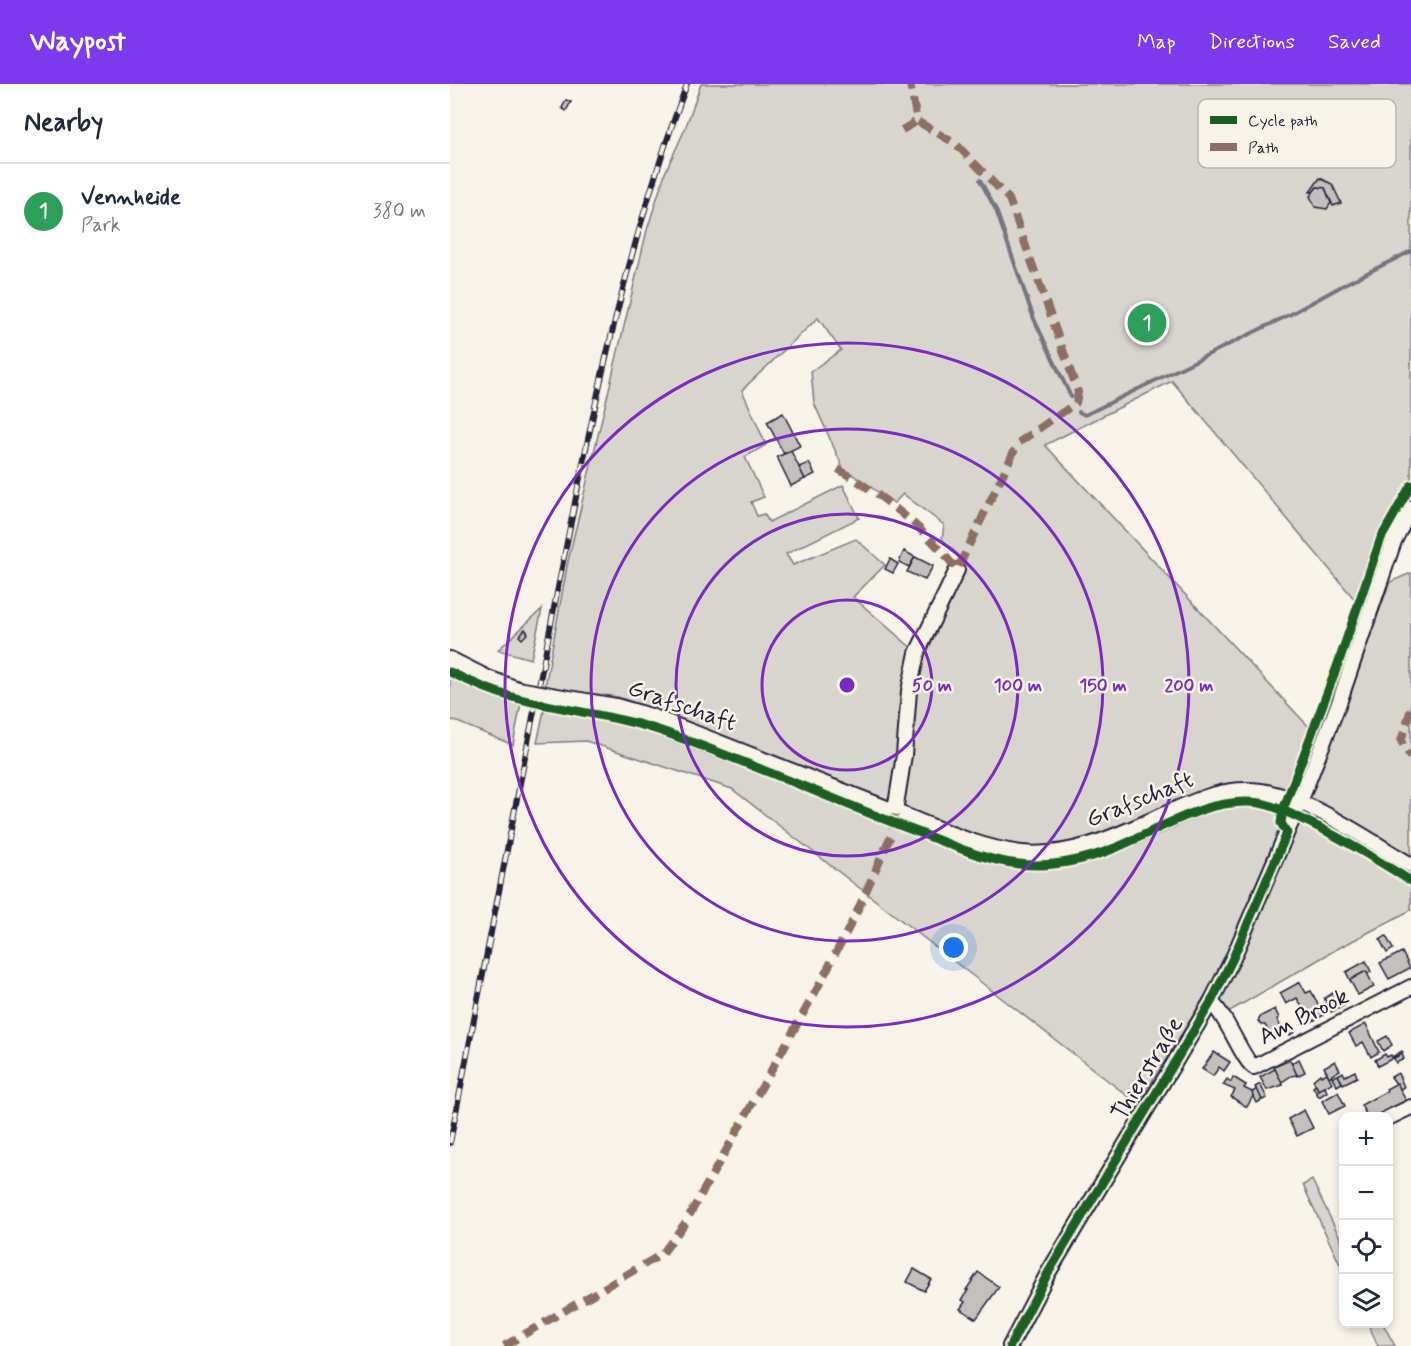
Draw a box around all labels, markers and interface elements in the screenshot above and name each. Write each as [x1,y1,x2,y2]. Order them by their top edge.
text: Waypost [30,24,126,61]
text: Map [1137,28,1176,56]
text: Directions [1209,28,1295,56]
text: Saved [1328,28,1381,56]
legend [1198,99,1396,168]
text: Nearby [24,106,103,140]
text: Cycle path [1248,111,1318,132]
text: Path [1248,138,1279,159]
text: Vennheide [81,184,181,212]
text: 1 [39,198,48,225]
text: 380 m [373,198,426,225]
text: Park [81,212,121,239]
pin: 1 [1128,300,1166,346]
street label: Grafschaft [623,673,741,739]
text: 50 m [912,674,952,698]
text: 100 m [994,674,1042,698]
text: 150 m [1079,674,1127,698]
text: 200 m [1164,674,1214,698]
centre of rings [837,675,857,695]
street label: Grafschaft [1082,764,1198,836]
your location [939,933,968,962]
street label: Am Brook [1254,981,1354,1053]
street label: Thierstraße [1105,1011,1191,1127]
map controls [1339,1112,1393,1328]
button: + [1339,1112,1393,1166]
button: − [1339,1166,1393,1220]
button: locate [1339,1220,1393,1274]
button: layers [1339,1274,1393,1328]

